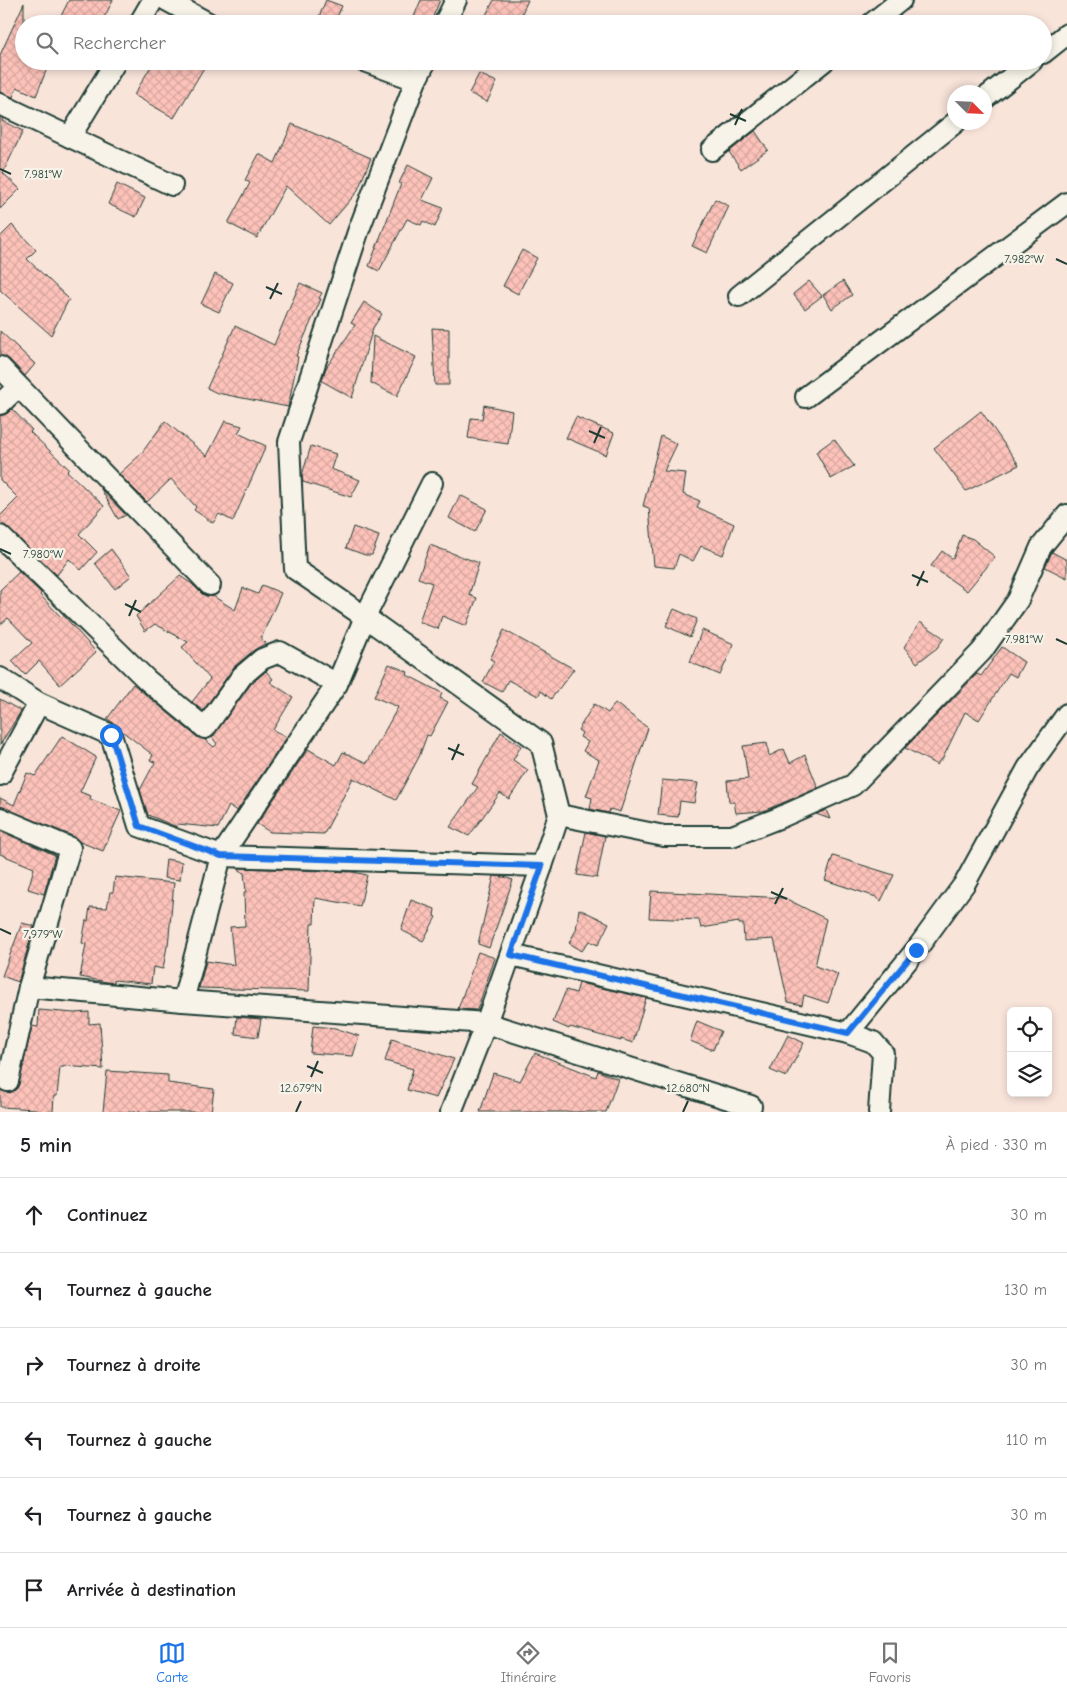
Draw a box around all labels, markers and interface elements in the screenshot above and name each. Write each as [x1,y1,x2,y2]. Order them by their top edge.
search box [15,15,1052,70]
icon: search [33,29,61,57]
text: Rechercher [73,32,166,54]
north arrow [947,85,992,130]
text: 7.981°W [24,167,63,181]
text: 7.982°W [1004,252,1044,266]
text: 7.980°W [23,547,64,561]
text: 7.981°W [1005,632,1044,646]
route start [100,724,123,747]
text: 7.979°W [23,927,63,941]
route end [905,939,928,962]
map controls [1007,1007,1052,1097]
button: locate [1007,1007,1052,1052]
button: layers [1007,1052,1052,1097]
text: 12.679°N [280,1081,322,1095]
text: 12.680°N [666,1081,710,1095]
text: 5 min [20,1133,72,1157]
text: À pied · 330 m [946,1136,1047,1154]
icon: ahead [20,1201,48,1229]
text: Continuez [67,1204,147,1226]
text: 30 m [1011,1206,1047,1224]
icon: left [20,1276,48,1304]
text: Tournez à gauche [67,1279,212,1301]
text: 130 m [1004,1281,1047,1299]
icon: right [20,1351,48,1379]
text: Tournez à droite [67,1354,201,1376]
text: 30 m [1011,1356,1047,1374]
icon: left [20,1426,48,1454]
text: Tournez à gauche [67,1429,212,1451]
text: 110 m [1006,1431,1047,1449]
icon: left [20,1501,48,1529]
text: Tournez à gauche [67,1504,212,1526]
text: 30 m [1011,1506,1047,1524]
icon: arrive [20,1576,48,1604]
text: Arrivée à destination [67,1579,236,1601]
tab: Carte [156,1639,188,1686]
tab: Itinéraire [501,1639,556,1686]
tab: Favoris [869,1639,911,1686]

